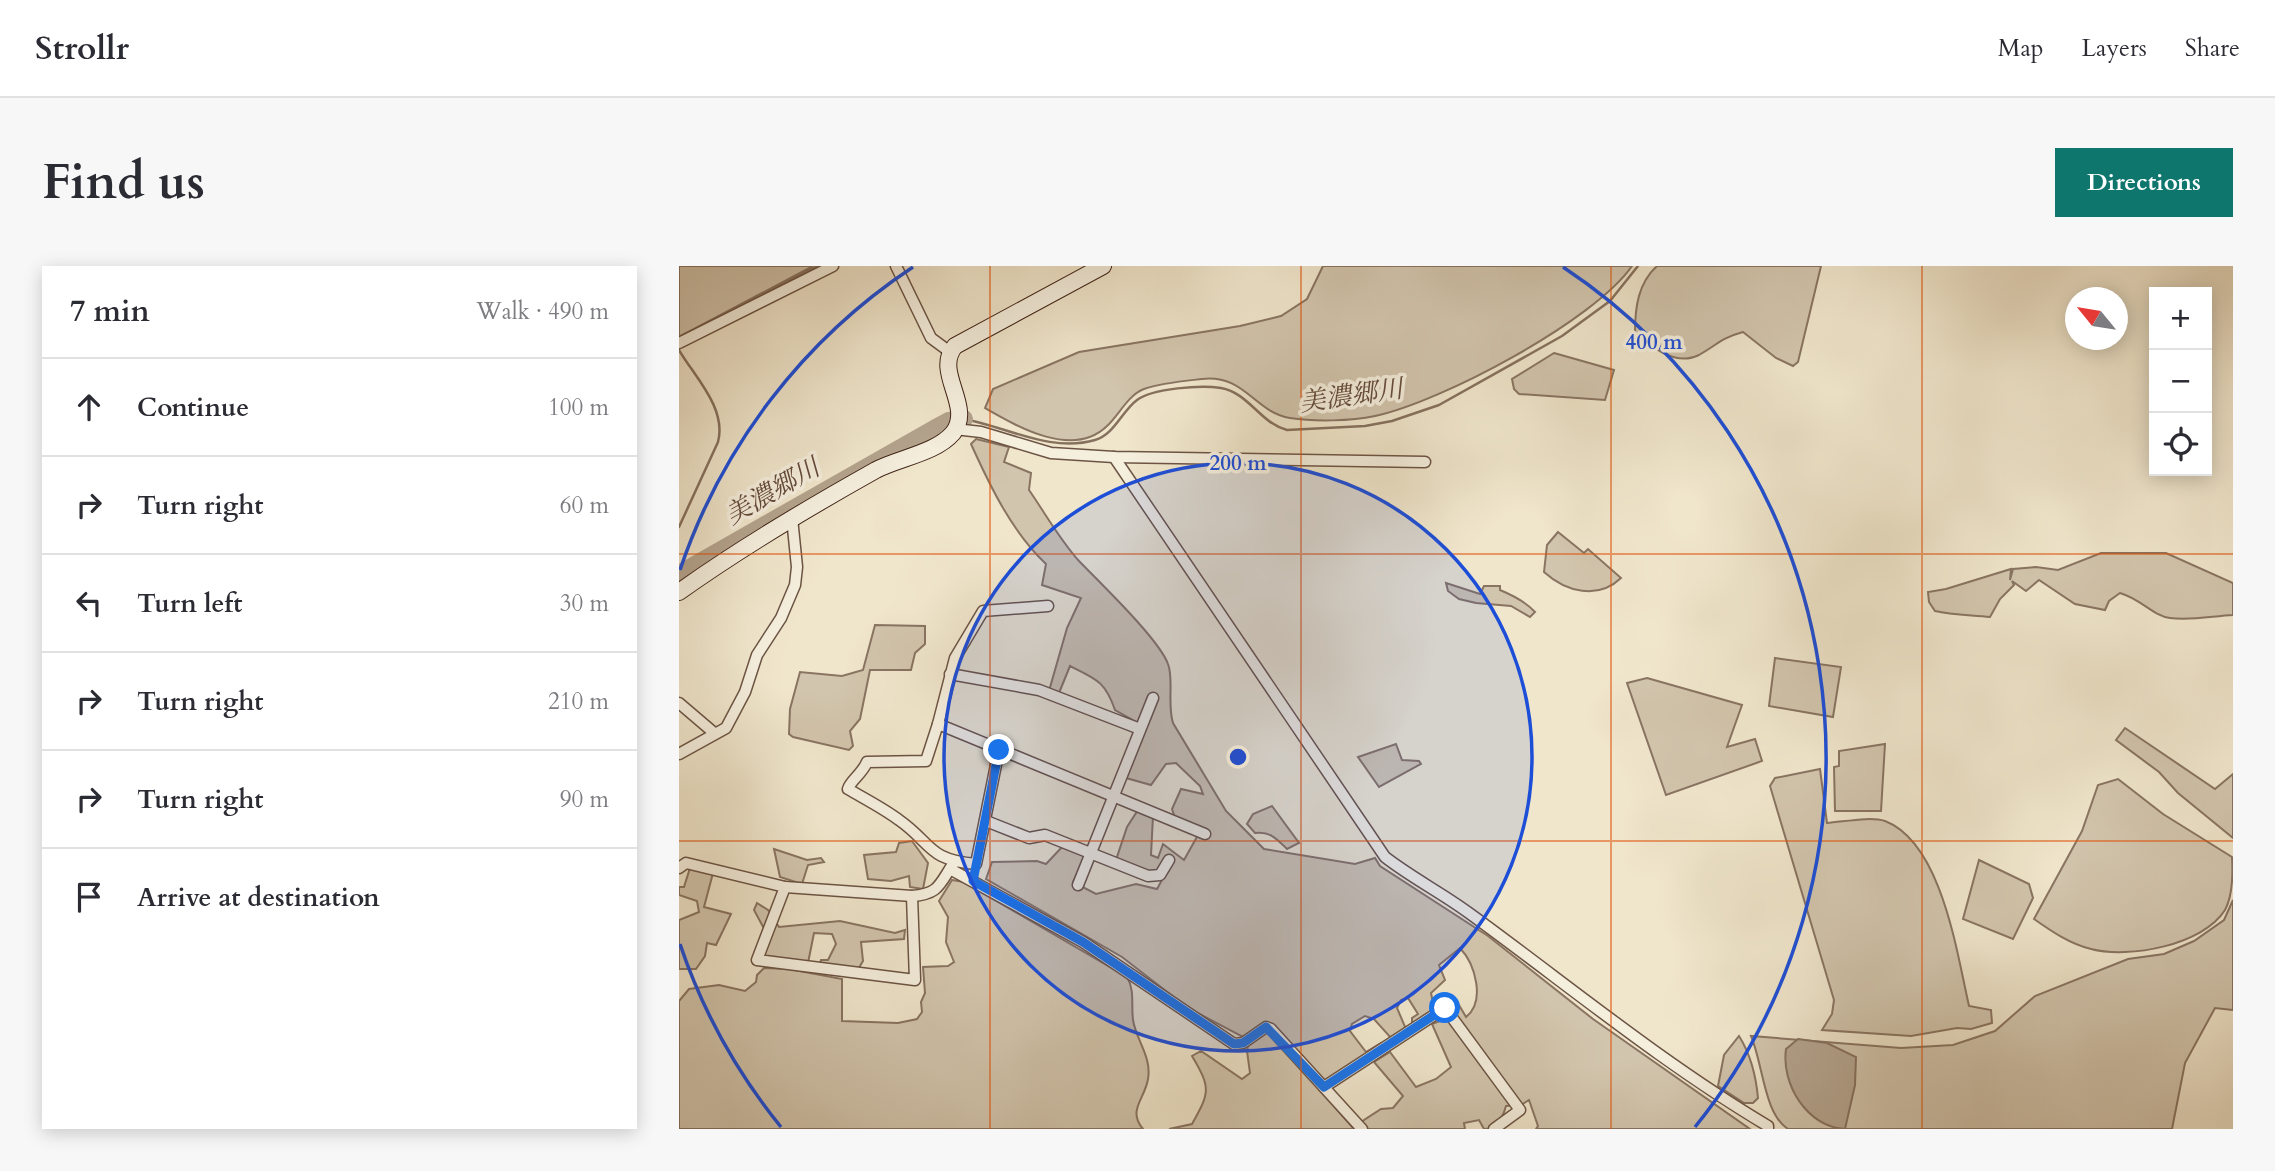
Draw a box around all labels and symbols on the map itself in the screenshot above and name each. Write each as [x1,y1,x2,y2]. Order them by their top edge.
north arrow [2065,287,2128,350]
text: 400 m [1625,328,1683,357]
water label: 美濃郷川 [1297,371,1408,420]
water label: 美濃郷川 [718,449,829,533]
text: 200 m [1209,449,1267,478]
route end [983,734,1014,765]
centre of rings [1226,745,1250,769]
route start [1429,992,1460,1023]

